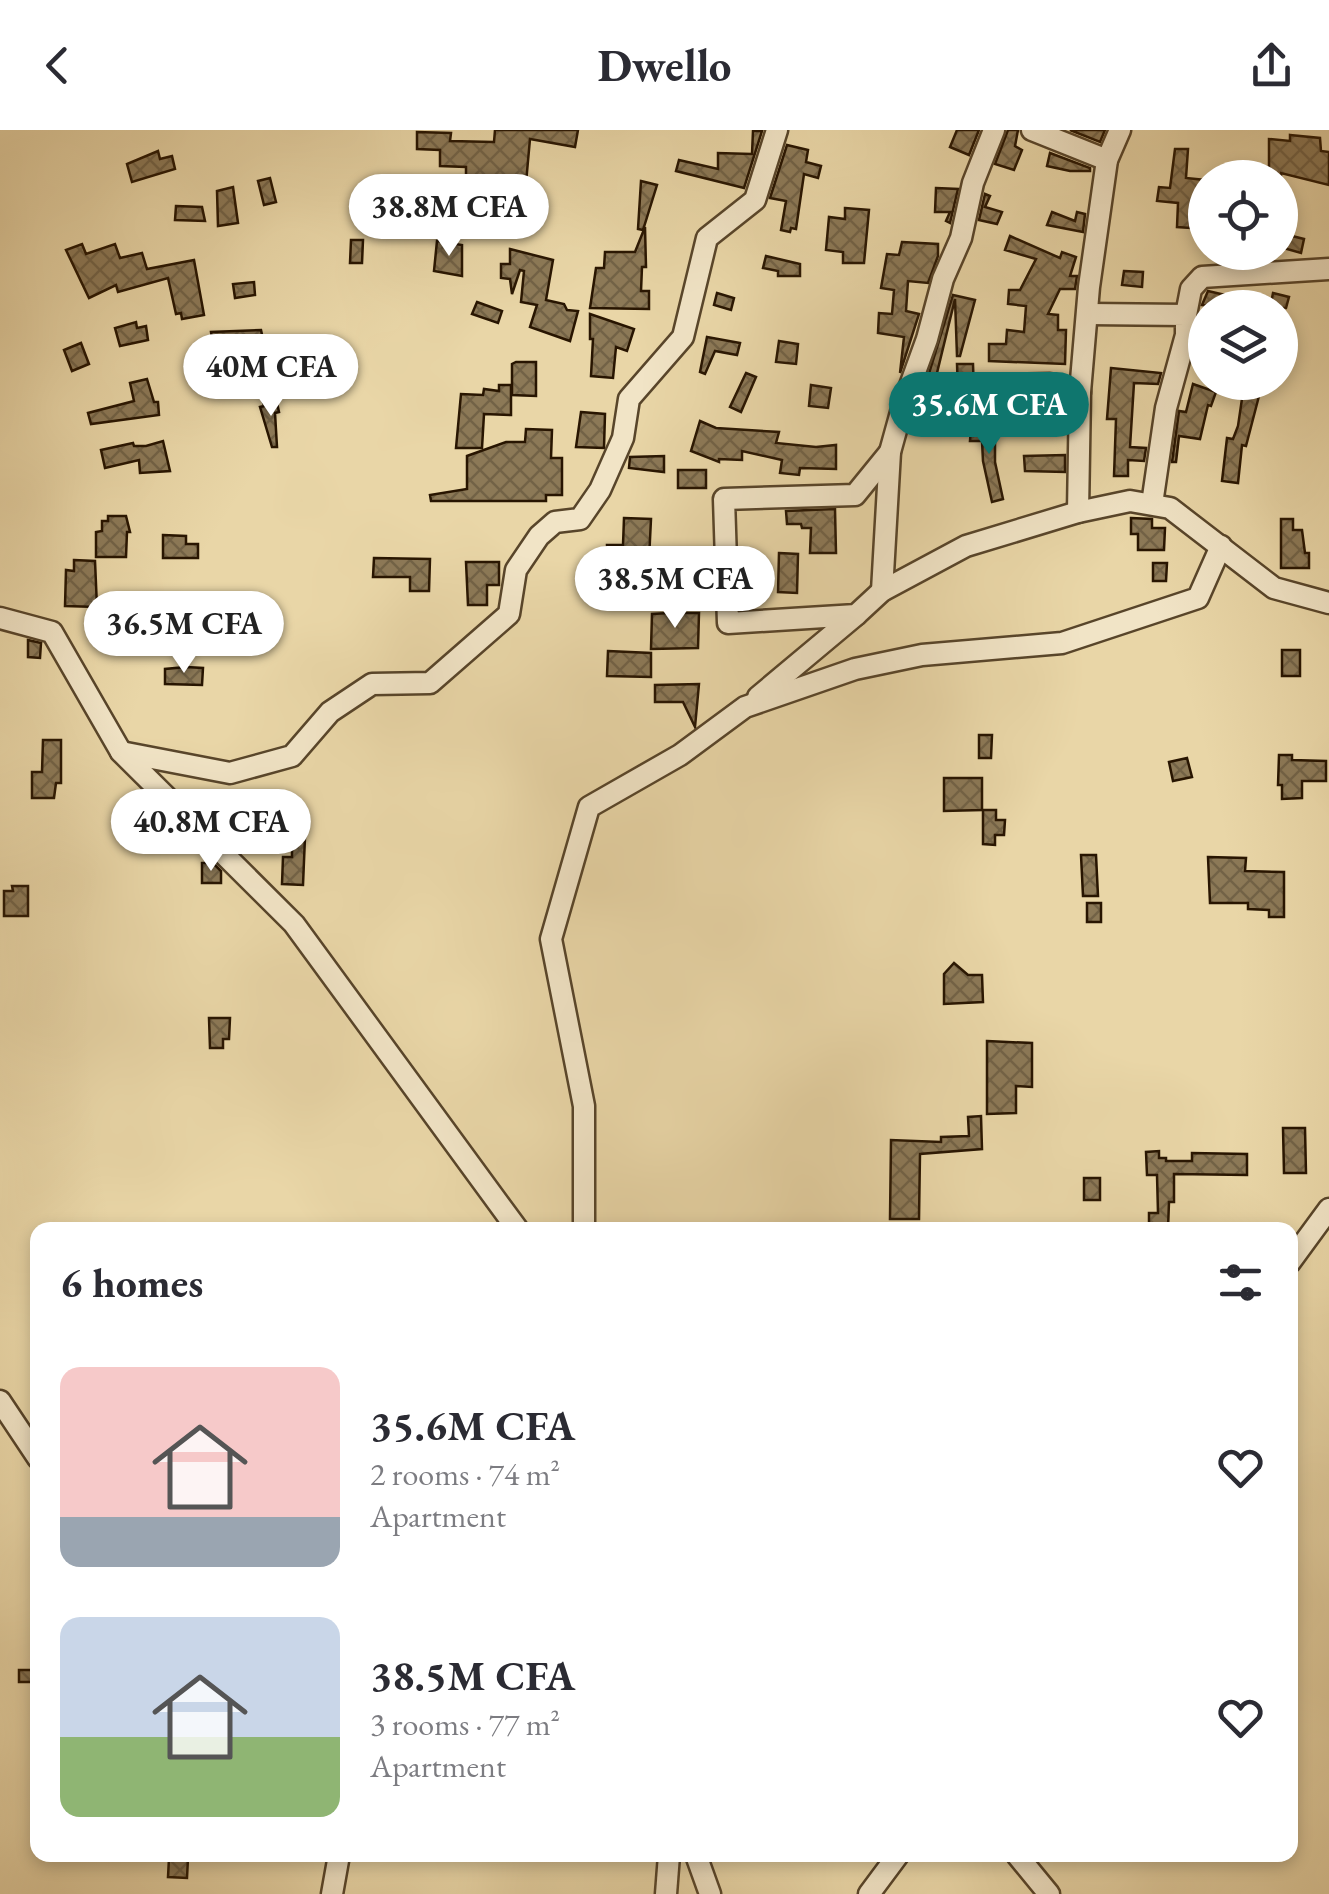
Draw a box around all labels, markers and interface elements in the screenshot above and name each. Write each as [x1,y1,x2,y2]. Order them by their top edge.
text: Dwello [598,36,731,94]
icon: back [30,38,85,93]
icon: share [1244,38,1299,93]
map controls [1188,160,1298,400]
button: locate [1188,160,1298,270]
pin: 38.8M CFA [335,174,563,259]
text: 38.8M CFA [371,185,527,227]
button: layers [1188,290,1298,400]
pin: 40M CFA [179,334,363,419]
text: 40M CFA [205,345,337,387]
pin: 35.6M CFA [875,372,1103,457]
text: 35.6M CFA [911,383,1067,425]
pin: 38.5M CFA [561,546,789,631]
text: 38.5M CFA [597,557,753,599]
pin: 36.5M CFA [70,591,298,676]
text: 36.5M CFA [106,602,262,644]
pin: 40.8M CFA [97,789,325,874]
text: 40.8M CFA [133,800,289,842]
text: 6 homes [60,1255,203,1310]
icon: filters [1213,1255,1268,1310]
text: 35.6M CFA [370,1398,575,1453]
icon: home [140,1407,260,1527]
icon: heart [1213,1440,1268,1495]
text: 2 rooms · 74 m² [370,1453,560,1495]
text: Apartment [370,1495,506,1537]
text: 38.5M CFA [370,1648,575,1703]
icon: home [140,1657,260,1777]
icon: heart [1213,1690,1268,1745]
text: 3 rooms · 77 m² [370,1703,560,1745]
text: Apartment [370,1745,506,1787]

